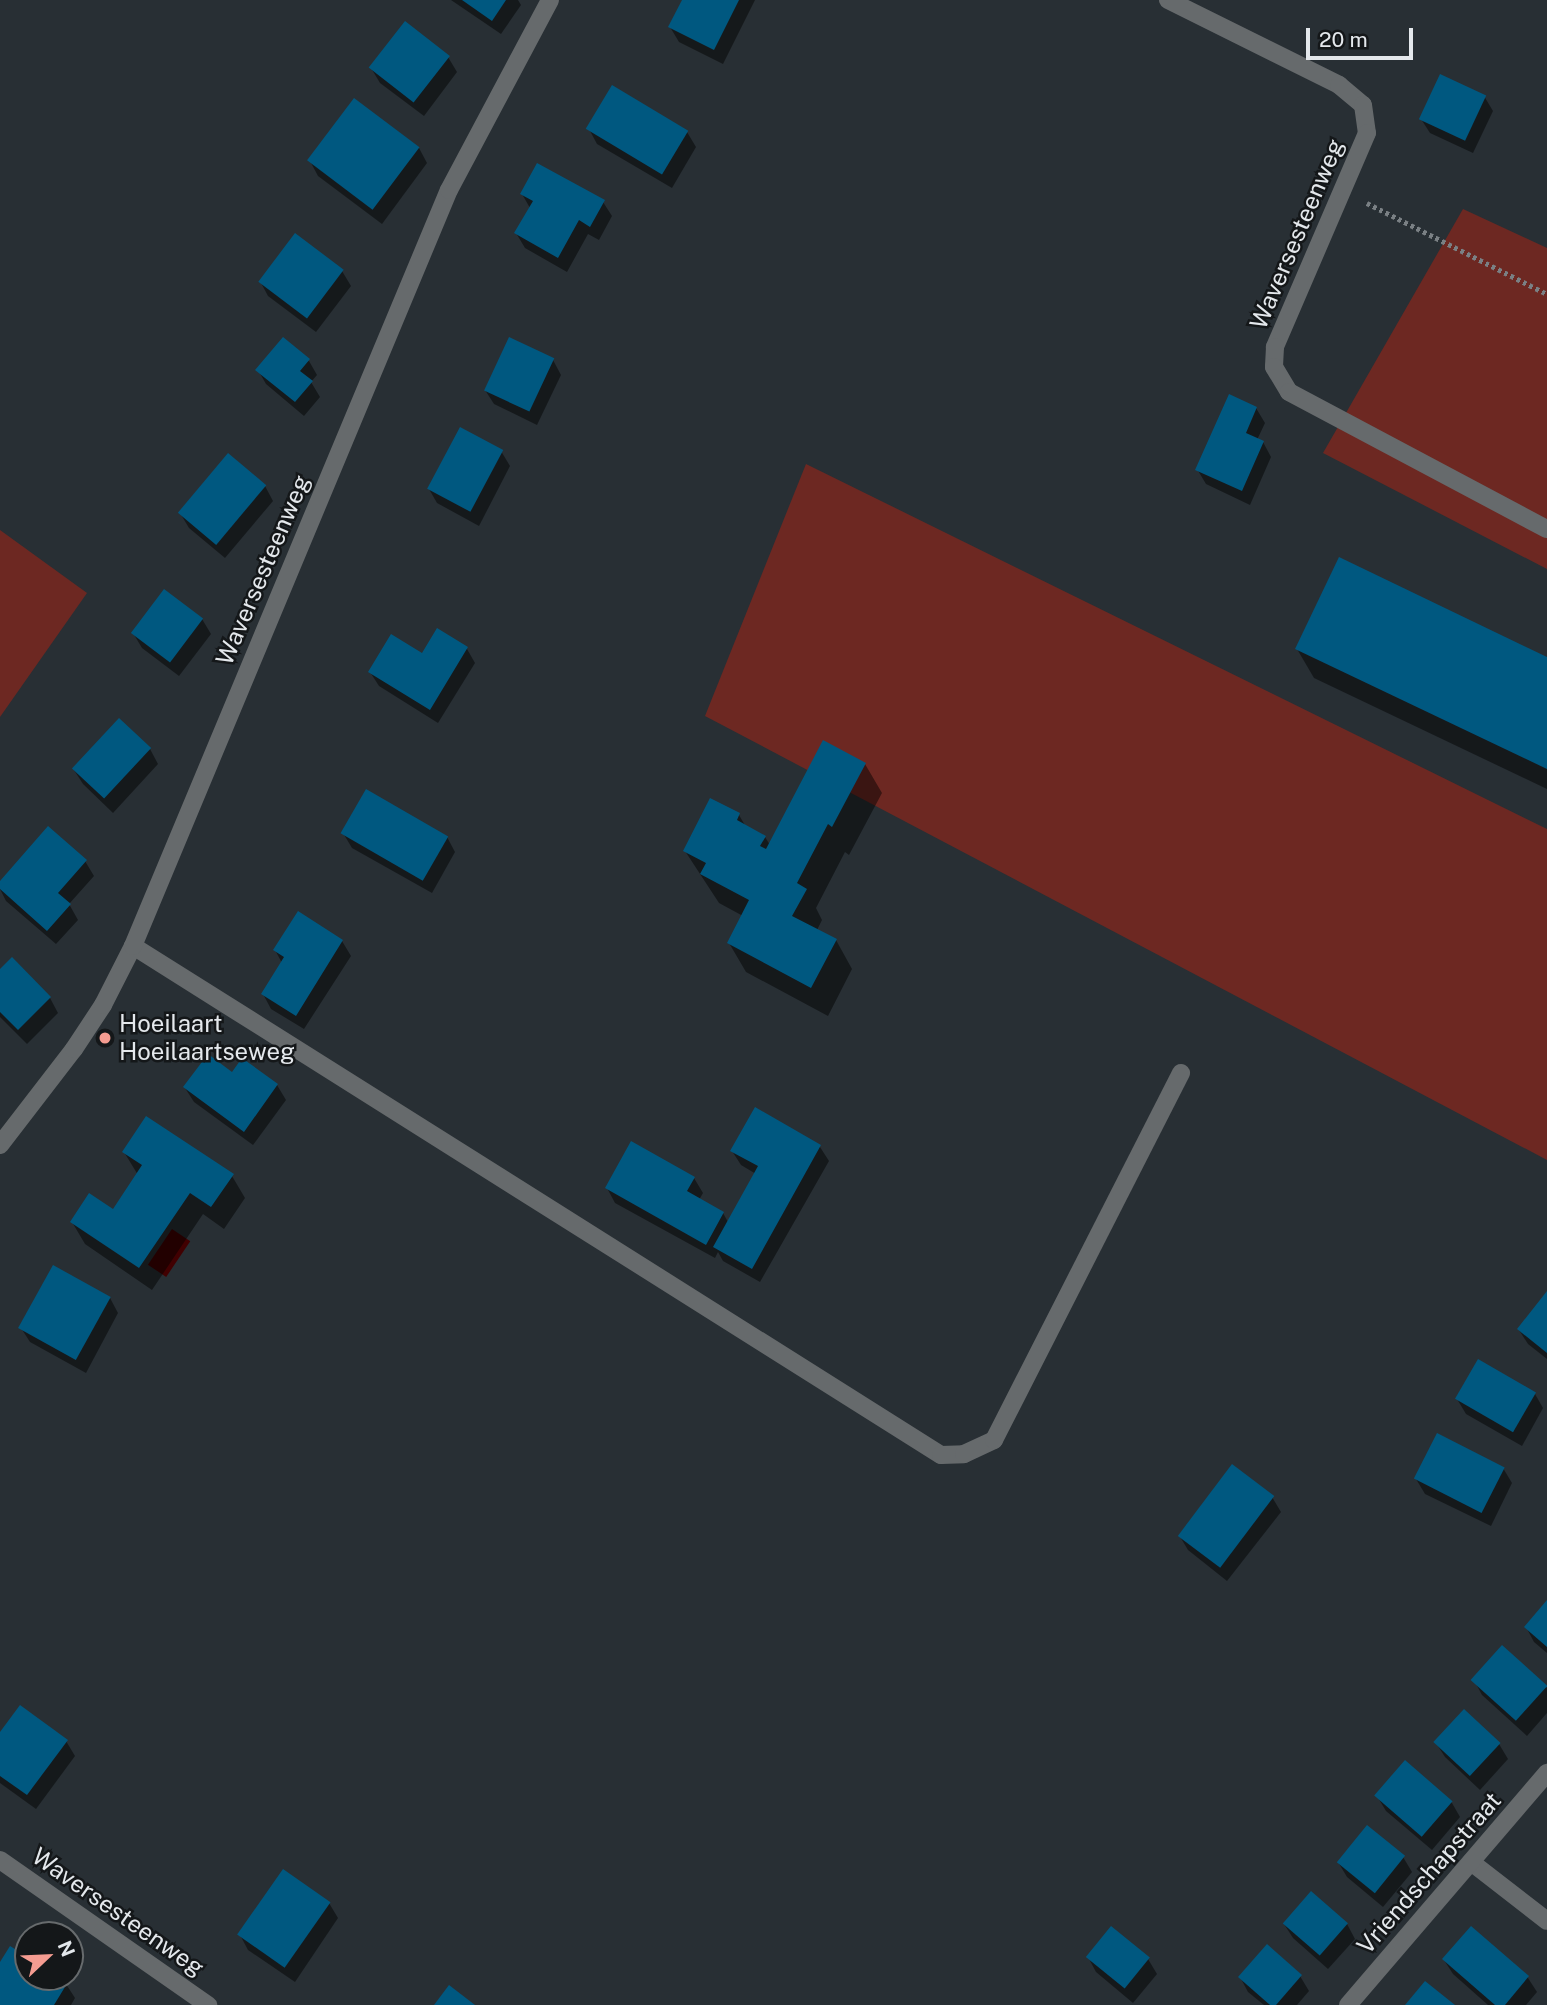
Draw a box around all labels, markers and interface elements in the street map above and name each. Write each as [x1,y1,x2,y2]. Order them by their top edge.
scale bar [1309,14,1416,58]
text: 20 m [1319,27,1368,52]
street label: Waversesteenweg [1244,135,1350,333]
street label: Waversesteenweg [210,471,316,669]
place label: Hoeilaart Hoeilaartseweg [119,1010,295,1066]
marker: Hoeilaart Hoeilaartseweg [97,1030,113,1046]
street label: Vriendschapstraat [1351,1786,1507,1960]
street label: Waversesteenweg [26,1842,210,1982]
north arrow [14,1921,84,1991]
text: N [53,1937,80,1960]

